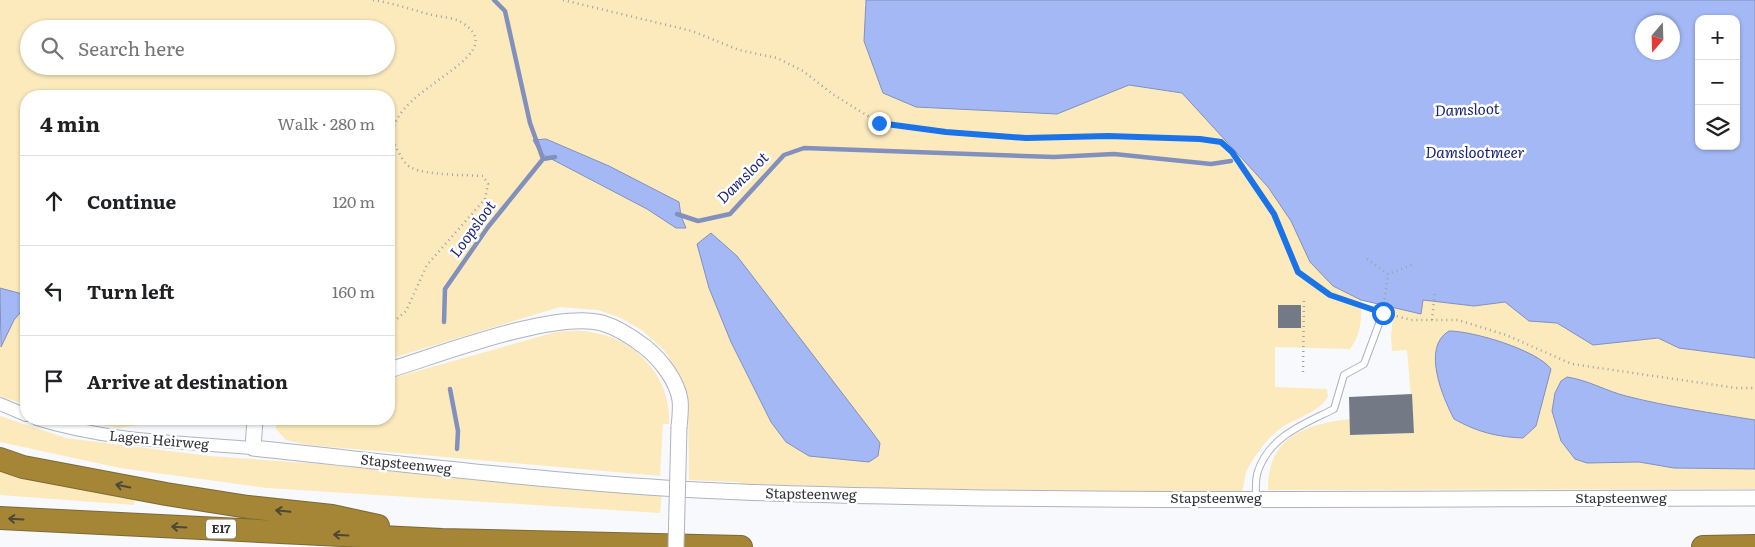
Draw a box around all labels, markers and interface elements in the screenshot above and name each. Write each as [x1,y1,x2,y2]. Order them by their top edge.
north arrow [1635,15,1680,60]
map controls [1695,15,1740,150]
button: + [1695,15,1740,60]
search box [20,20,395,75]
icon: search [38,34,66,62]
text: Search here [78,34,185,62]
button: − [1695,60,1740,105]
water label: Damsloot [1434,96,1500,121]
button: layers [1695,105,1740,150]
text: 4 min [40,107,100,138]
text: Walk · 280 m [277,111,375,135]
route end [868,112,891,135]
water label: Damslootmeer [1425,140,1525,163]
water label: Damsloot [711,146,773,208]
icon: ahead [40,187,68,215]
text: Continue [87,187,176,215]
text: 120 m [332,189,375,213]
water label: Loopsloot [443,195,500,261]
icon: left [40,277,68,305]
text: Turn left [87,277,174,305]
text: 160 m [332,279,375,303]
route start [1372,302,1395,325]
icon: arrive [40,367,68,395]
text: Arrive at destination [87,367,288,395]
street label: Lagen Heirweg [108,425,210,453]
street label: Stapsteenweg [360,448,453,478]
one-way arrow [115,481,131,490]
street label: Stapsteenweg [765,482,857,504]
street label: Stapsteenweg [1170,487,1262,507]
street label: Stapsteenweg [1575,487,1667,507]
one-way arrow [276,506,292,516]
one-way arrow [9,515,25,524]
road number: E17 [206,520,236,538]
one-way arrow [171,522,188,532]
one-way arrow [333,530,349,539]

